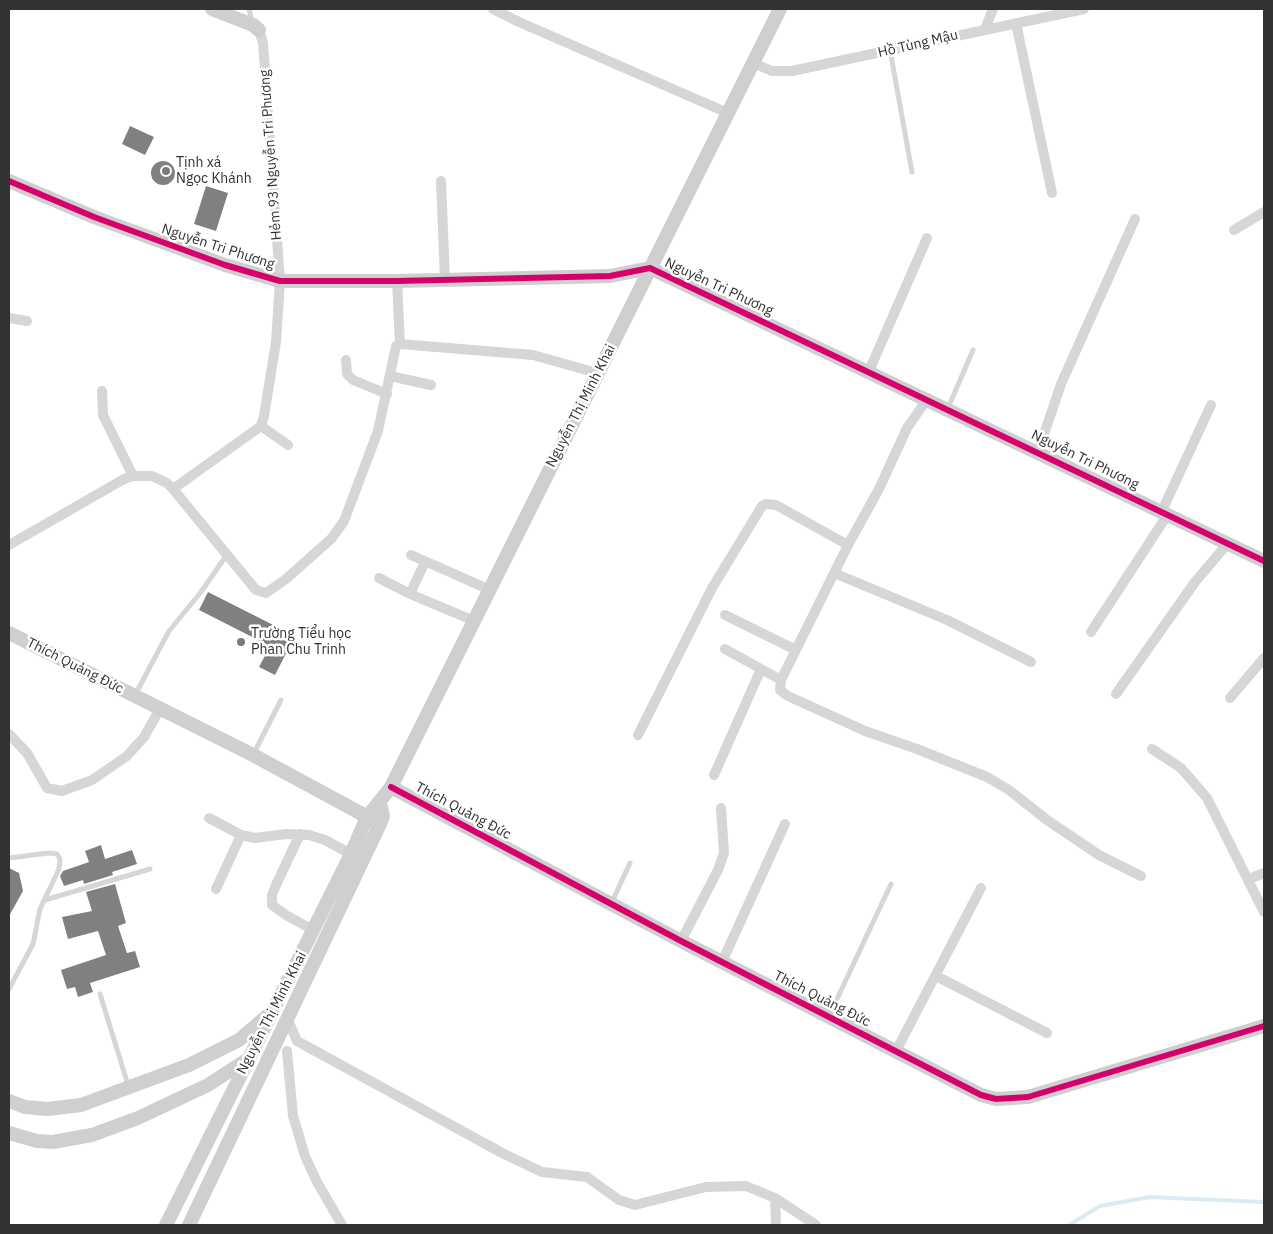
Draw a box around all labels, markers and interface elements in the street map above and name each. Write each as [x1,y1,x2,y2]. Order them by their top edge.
street label: Hồ Tùng Mậu [876,27,960,61]
street label: Hẻm 93 Nguyễn Tri Phương [257,69,285,241]
place label: Tịnh xá Ngọc Khánh [176,155,252,188]
marker: Tịnh xá Ngọc Khánh [160,165,172,177]
street label: Nguyễn Tri Phương [159,221,277,273]
street label: Nguyễn Tri Phương [662,254,776,320]
street label: Nguyễn Thị Minh Khai [543,342,619,470]
street label: Nguyễn Tri Phương [1028,427,1142,493]
place label: Trường Tiểu học Phan Chu Trinh [251,626,351,658]
street label: Thích Quảng Đức [24,634,126,698]
marker: Trường Tiểu học Phan Chu Trinh [235,636,247,648]
street label: Thích Quảng Đức [412,779,514,843]
street label: Nguyễn Thị Minh Khai [234,949,310,1077]
street label: Thích Quảng Đức [771,967,873,1031]

